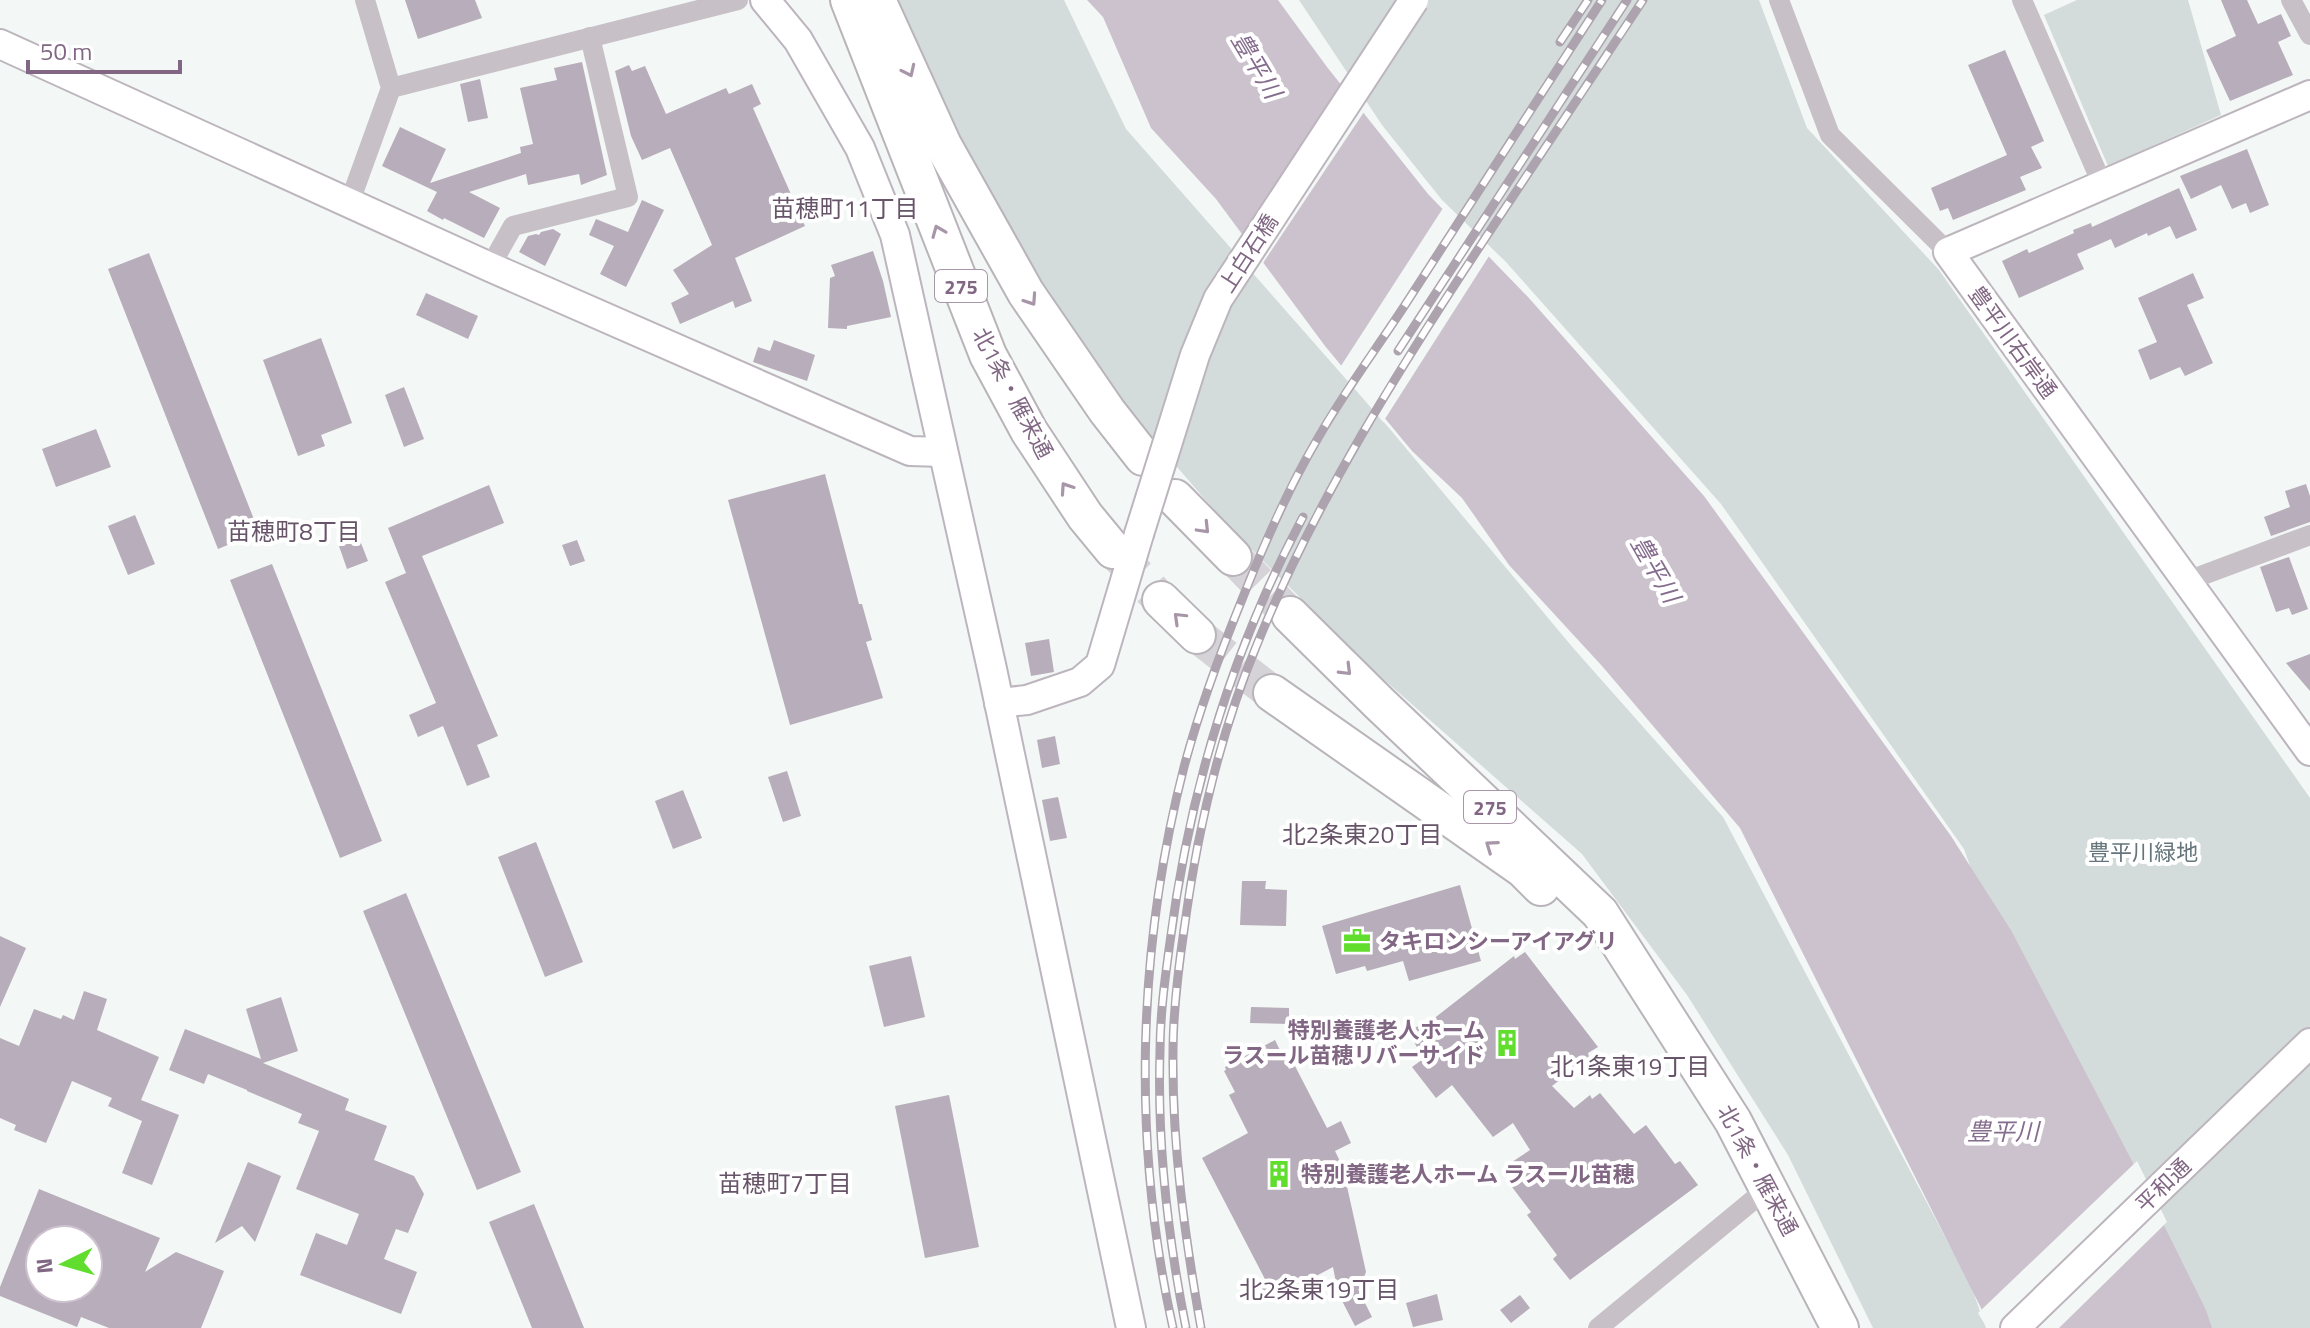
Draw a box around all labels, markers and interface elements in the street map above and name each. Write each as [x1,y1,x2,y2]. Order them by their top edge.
scale bar [28,24,180,74]
water label: 豊平川 [1223,25,1293,108]
text: 50 m [40,33,92,69]
one-way arrow [900,63,916,77]
district label: 苗穂町11丁目 [772,190,918,226]
street label: 上白石橋 [1210,207,1286,299]
one-way arrow [932,225,948,239]
road number: 275 [935,270,987,302]
street label: 豊平川右岸通 [1960,279,2066,405]
one-way arrow [1022,292,1037,306]
street label: 北1条・雁来通 [964,321,1062,465]
one-way arrow [1061,482,1076,496]
district label: 苗穂町8丁目 [227,513,361,549]
one-way arrow [1195,519,1209,533]
water label: 豊平川 [1622,529,1691,612]
one-way arrow [1174,612,1188,627]
one-way arrow [1336,661,1351,675]
road number: 275 [1464,791,1516,823]
district label: 北2条東20丁目 [1282,816,1442,852]
park label: 豊平川緑地 [2088,835,2198,869]
one-way arrow [1486,841,1500,856]
place label: タキロンシーアイアグリ [1379,924,1618,958]
office icon: タキロンシーアイアグリ [1342,926,1372,956]
place label: 特別養護老人ホーム ラスール苗穂リバーサイド [1222,1013,1485,1072]
building icon: 特別養護老人ホーム ラスール苗穂リバーサイド [1492,1028,1522,1058]
district label: 北1条東19丁目 [1550,1048,1710,1084]
street label: 北1条・雁来通 [1709,1098,1807,1242]
water label: 豊平川 [1967,1113,2042,1149]
street label: 平和通 [2127,1150,2199,1220]
place label: 特別養護老人ホーム ラスール苗穂 [1301,1157,1635,1191]
building icon: 特別養護老人ホーム ラスール苗穂 [1264,1159,1294,1189]
district label: 苗穂町7丁目 [718,1165,852,1201]
north arrow [24,1224,104,1304]
text: N [26,1257,62,1275]
district label: 北2条東19丁目 [1239,1271,1399,1307]

